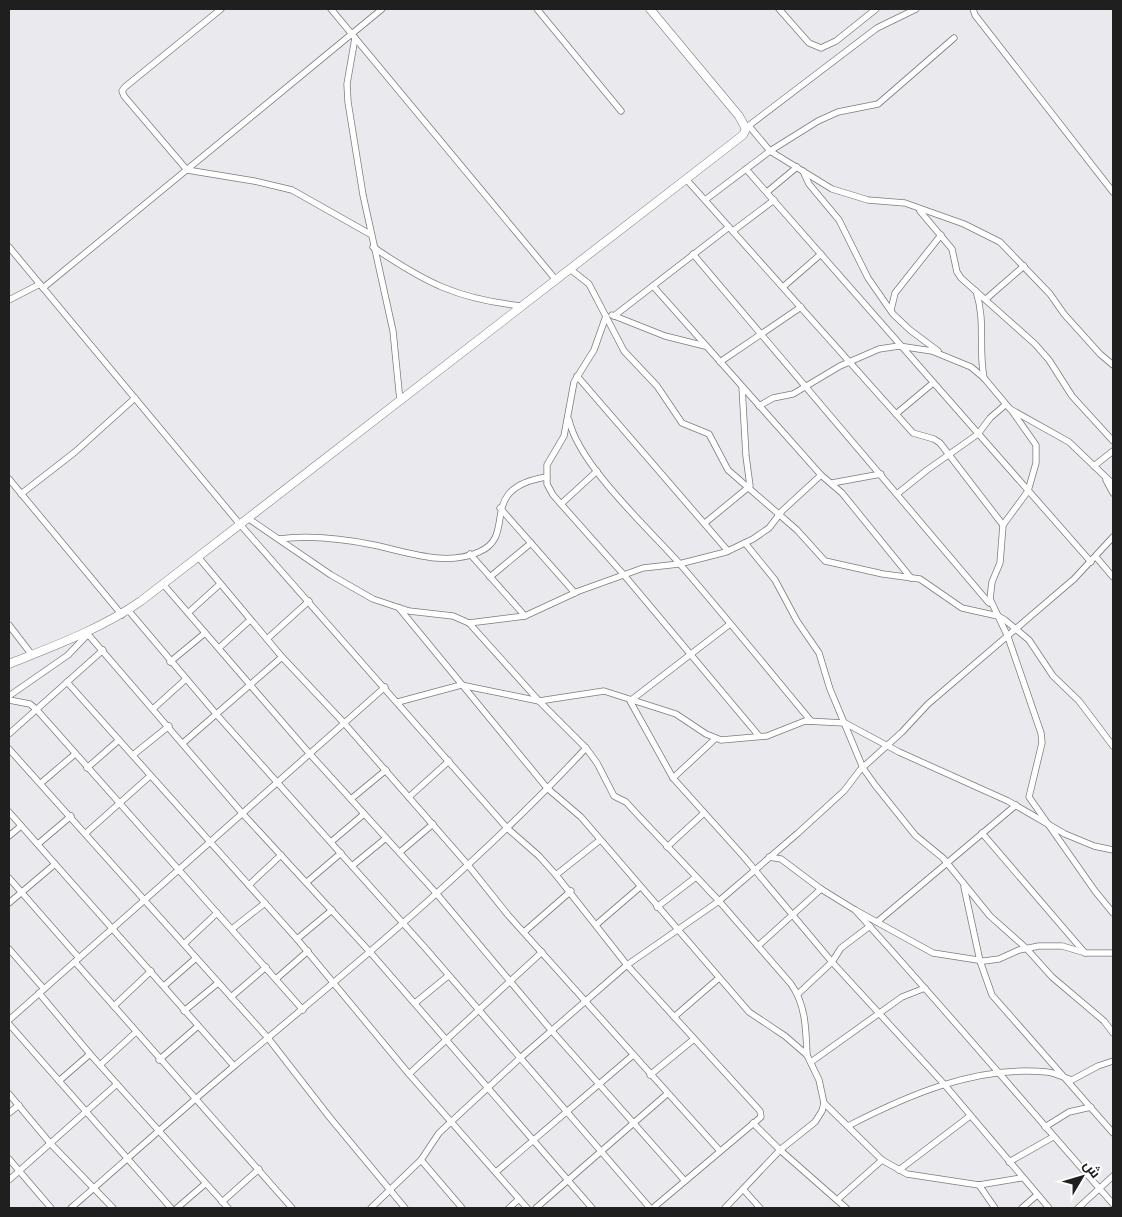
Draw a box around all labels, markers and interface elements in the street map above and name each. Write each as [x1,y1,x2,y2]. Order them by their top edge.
north arrow [1057,1152,1107,1202]
text: ش [1080,1156,1106,1182]

